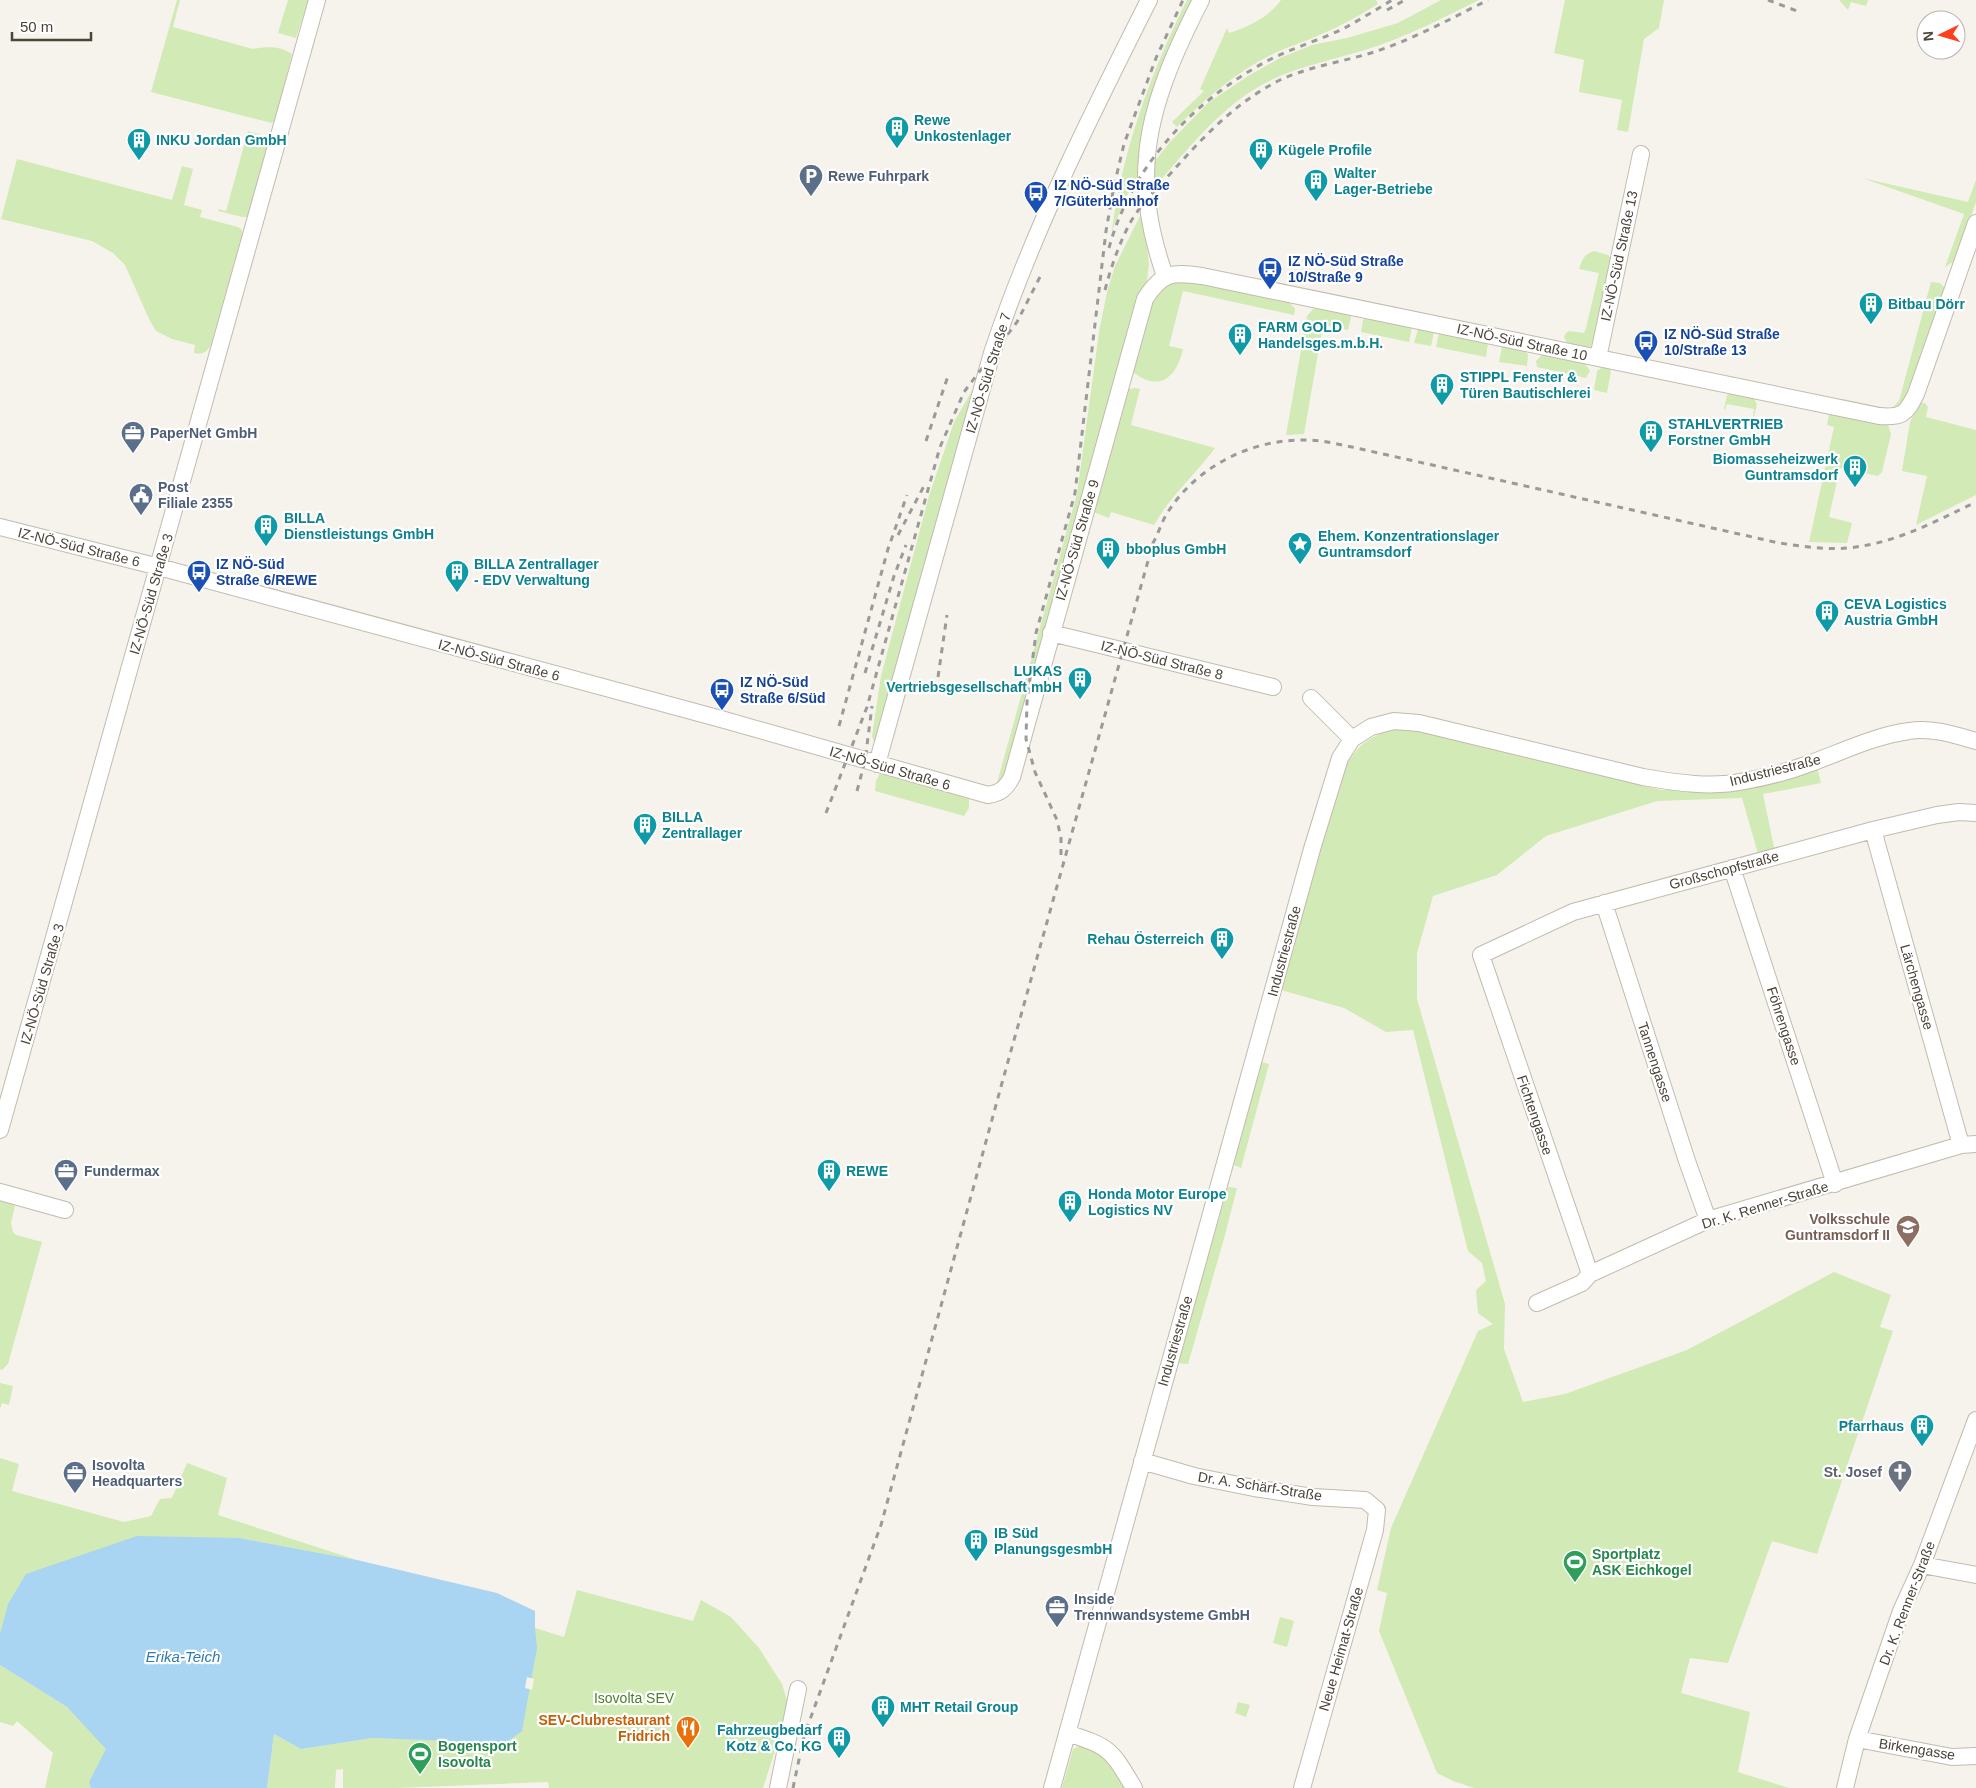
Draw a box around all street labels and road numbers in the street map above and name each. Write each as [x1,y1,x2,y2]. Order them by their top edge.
street label: IZ-NÖ-Süd Straße 13 [1596,189,1641,323]
street label: IZ-NÖ-Süd Straße 7 [961,310,1014,435]
street label: IZ-NÖ-Süd Straße 10 [1455,319,1589,364]
street label: IZ-NÖ-Süd Straße 9 [1051,477,1102,602]
street label: IZ-NÖ-Süd Straße 6 [16,523,142,570]
street label: IZ-NÖ-Süd Straße 3 [125,531,176,656]
street label: IZ-NÖ-Süd Straße 6 [436,635,562,684]
street label: IZ-NÖ-Süd Straße 8 [1099,636,1225,683]
street label: IZ-NÖ-Süd Straße 6 [828,742,953,793]
street label: Industriestraße [1728,751,1822,789]
street label: Großschopfstraße [1667,848,1781,892]
street label: Industriestraße [1264,904,1304,998]
street label: IZ-NÖ-Süd Straße 3 [16,921,67,1046]
street label: Lärchengasse [1897,943,1937,1032]
street label: Föhrengasse [1764,985,1804,1068]
street label: Tannengasse [1635,1020,1676,1104]
street label: Fichtengasse [1514,1073,1556,1157]
street label: Dr. K. Renner-Straße [1700,1178,1830,1232]
street label: Industriestraße [1154,1294,1196,1388]
street label: Dr. A. Schärf-Straße [1197,1468,1323,1504]
street label: Dr. K. Renner-Straße [1876,1539,1938,1667]
street label: Neue Heimat-Straße [1316,1585,1366,1713]
street label: Birkengasse [1878,1735,1957,1763]

